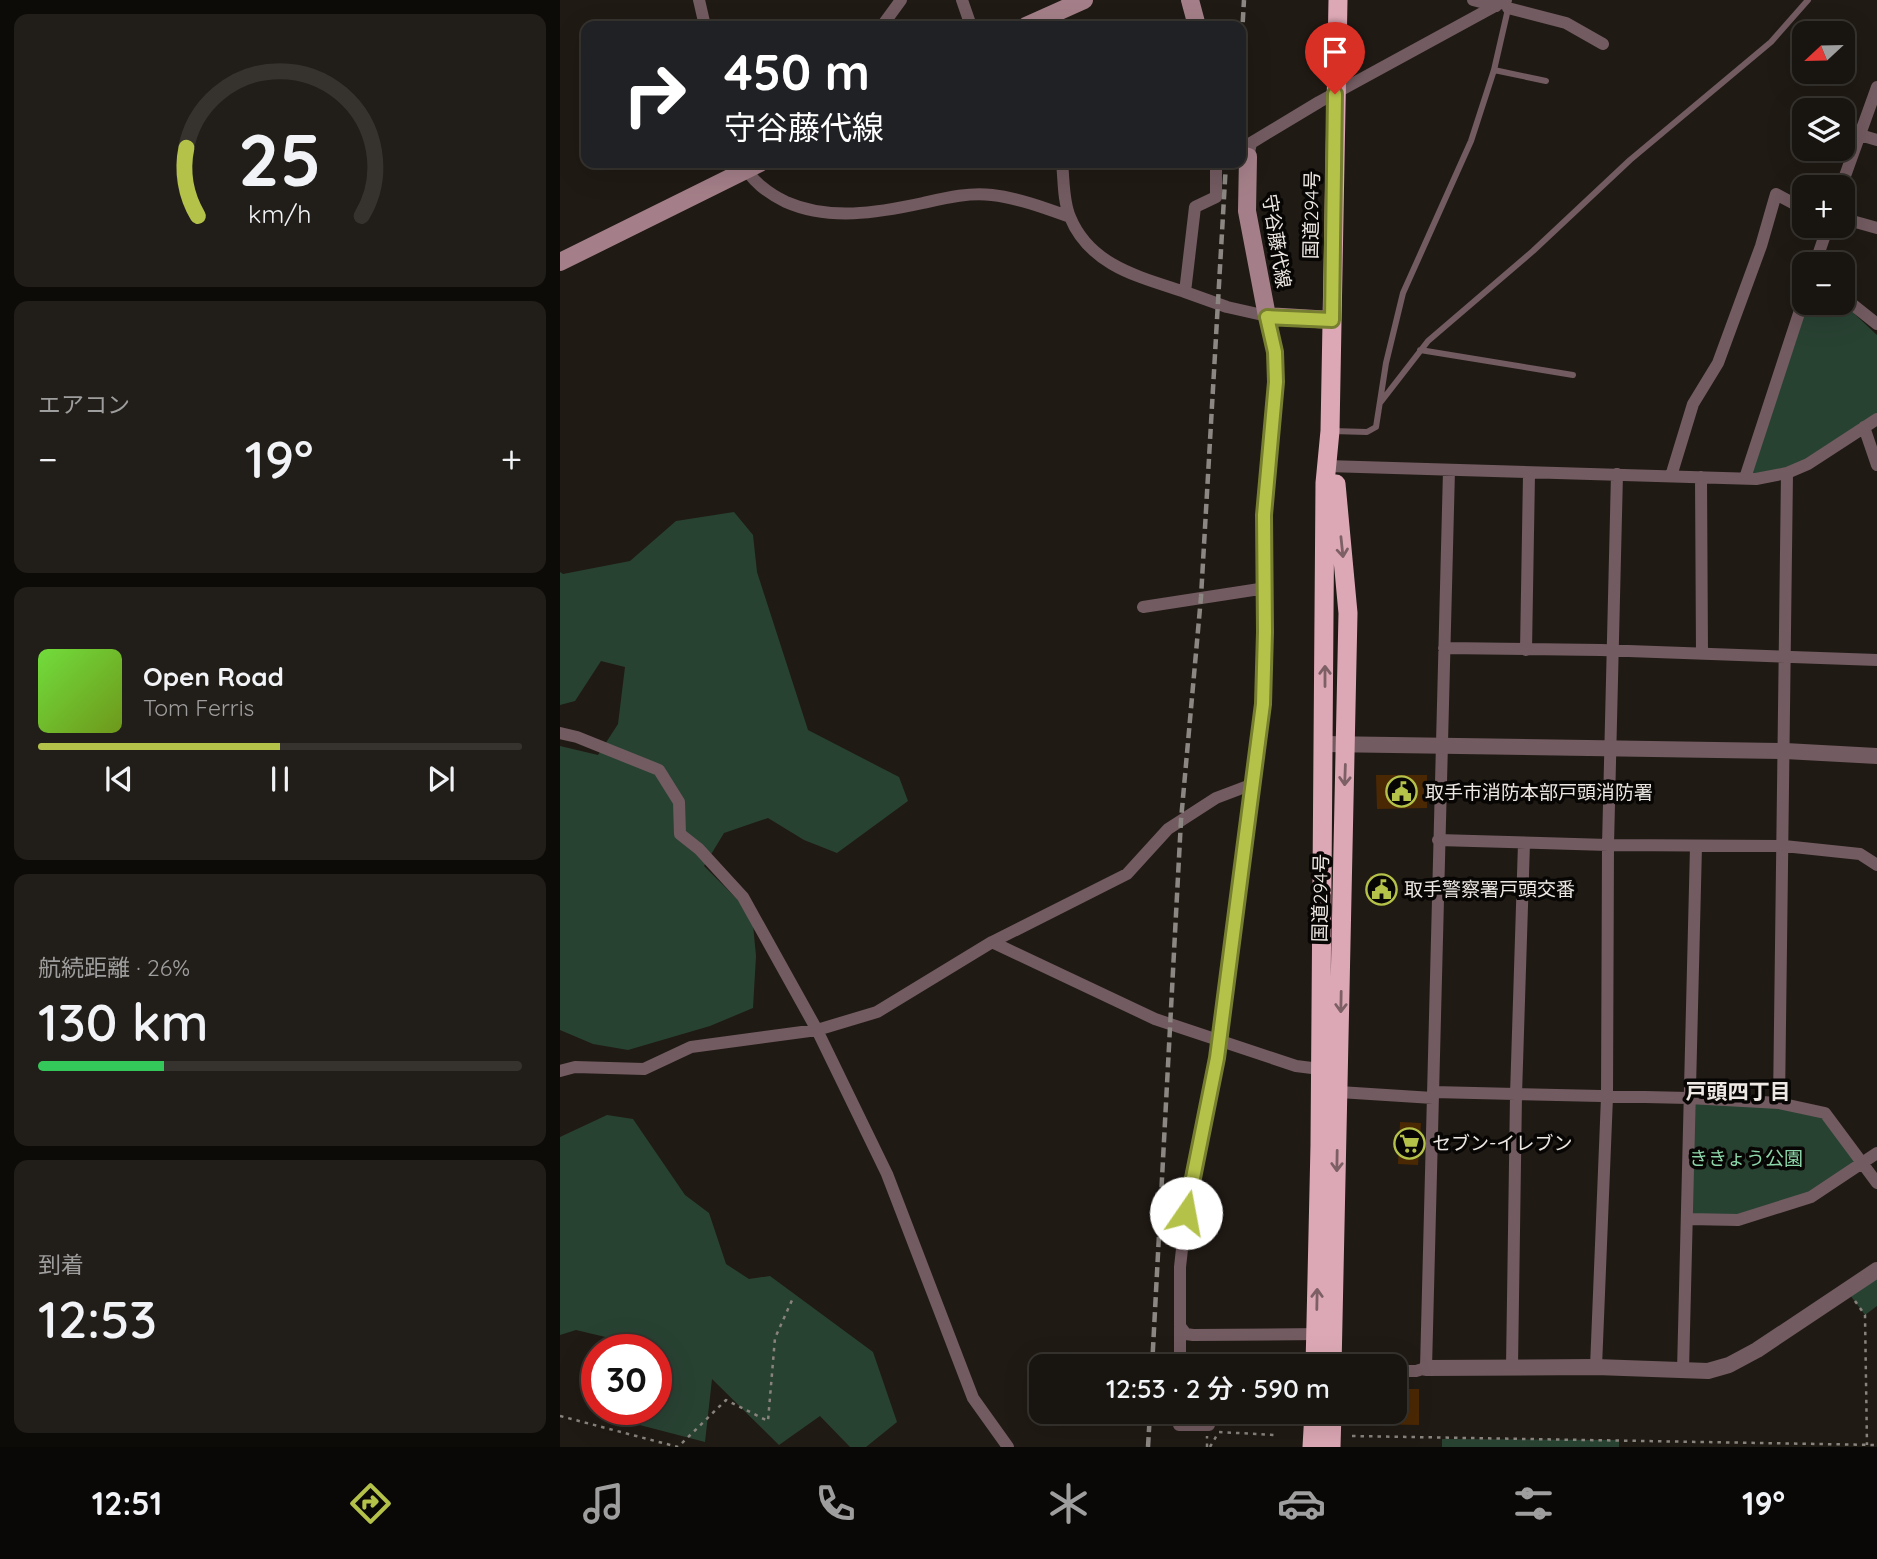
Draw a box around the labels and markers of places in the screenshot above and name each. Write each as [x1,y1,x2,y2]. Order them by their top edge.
pin [1305,22,1365,94]
public building icon: 取手市消防本部戸頭消防署 [1385,775,1419,809]
place label: 取手市消防本部戸頭消防署 [1425,780,1653,804]
public building icon: 取手警察署戸頭交番 [1364,872,1398,906]
place label: 取手警察署戸頭交番 [1404,877,1575,901]
supermarket icon: セブン-イレブン [1392,1126,1426,1160]
place label: セブン-イレブン [1432,1131,1572,1155]

